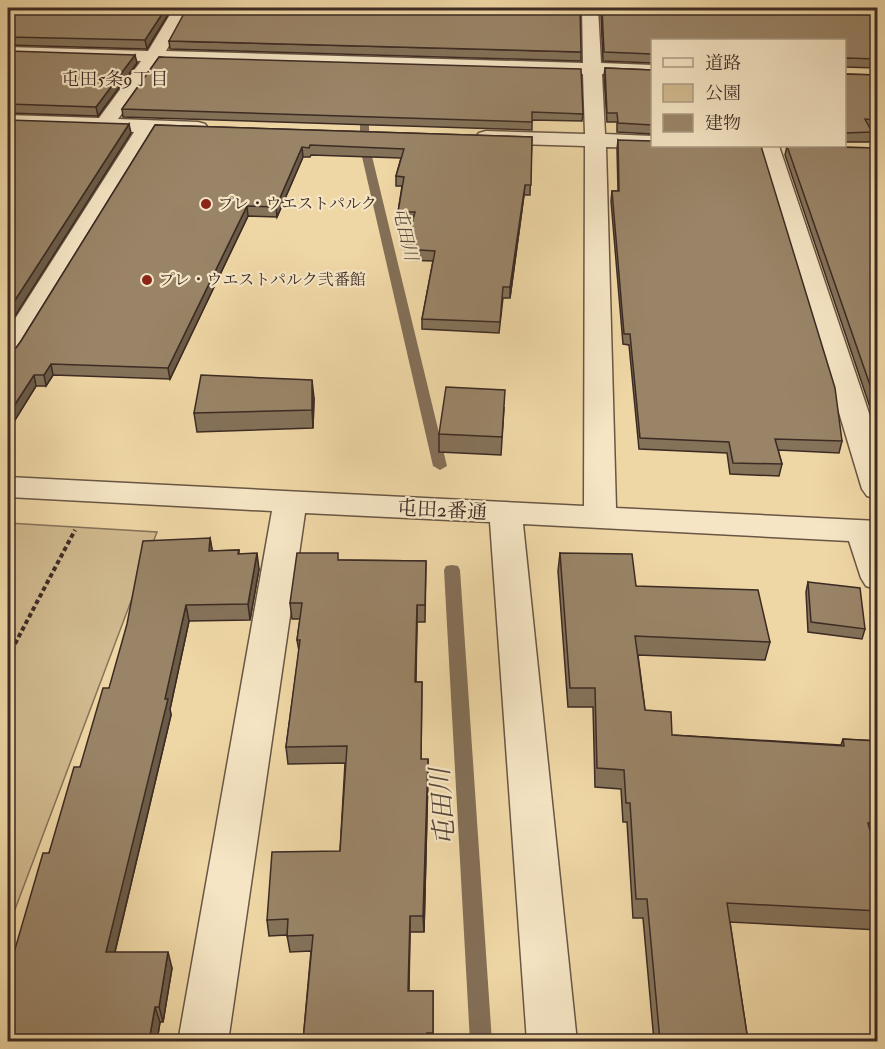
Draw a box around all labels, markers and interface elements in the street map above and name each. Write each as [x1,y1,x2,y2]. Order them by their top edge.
legend [651,39,846,147]
text: 道路 [705,52,741,75]
district label: 屯田5条9丁目 [61,68,169,91]
text: 公園 [705,82,741,105]
text: 建物 [705,112,741,135]
place label: プレ・ウエストパルク [218,194,377,214]
marker: プレ・ウエストパルク [199,197,213,211]
water label: 屯田川 [388,205,423,265]
place label: プレ・ウエストパルク弐番館 [159,270,366,290]
marker: プレ・ウエストパルク弐番館 [140,273,154,287]
street label: 屯田2番通 [396,495,488,525]
water label: 屯田川 [424,764,462,847]

